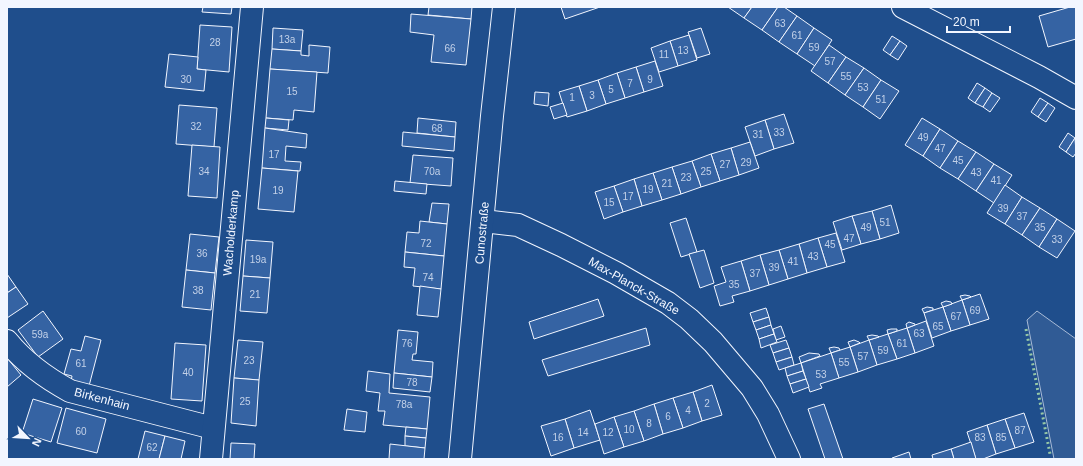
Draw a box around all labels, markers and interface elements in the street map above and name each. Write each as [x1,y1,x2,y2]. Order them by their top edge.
scale bar [947,8,1010,34]
text: 20 m [953,15,980,29]
house number: 63 [774,18,786,29]
house number: 61 [791,30,803,41]
house number: 13a [279,34,296,45]
house number: 28 [209,37,221,48]
house number: 59 [808,42,820,53]
house number: 66 [444,43,456,54]
house number: 13 [677,45,689,56]
house number: 11 [659,49,670,60]
house number: 57 [824,56,836,67]
house number: 55 [840,71,852,82]
house number: 30 [180,74,192,85]
house number: 9 [647,74,653,85]
house number: 7 [627,78,633,89]
house number: 53 [857,82,869,93]
house number: 5 [608,84,614,95]
house number: 15 [286,86,298,97]
house number: 3 [589,90,595,101]
house number: 1 [569,92,575,103]
house number: 51 [875,94,887,105]
house number: 32 [190,121,202,132]
house number: 68 [431,123,443,134]
house number: 33 [773,127,785,138]
house number: 31 [752,129,764,140]
house number: 49 [917,132,929,143]
house number: 47 [934,143,946,154]
house number: 17 [268,149,280,160]
house number: 45 [952,155,964,166]
house number: 29 [740,157,752,168]
house number: 27 [719,159,731,170]
house number: 34 [198,166,210,177]
house number: 70a [424,166,441,177]
house number: 25 [700,166,712,177]
house number: 43 [970,167,982,178]
house number: 23 [680,172,692,183]
house number: 41 [990,175,1002,186]
house number: 21 [661,178,673,189]
house number: 19 [642,184,654,195]
house number: 19 [272,185,284,196]
street label: Wacholderkamp [220,189,242,277]
house number: 17 [622,191,634,202]
house number: 15 [603,197,615,208]
street label: Cunostraße [472,201,492,265]
house number: 39 [997,203,1009,214]
house number: 37 [1016,211,1028,222]
house number: 51 [879,217,891,228]
house number: 49 [860,222,872,233]
house number: 35 [1034,222,1046,233]
house number: 47 [843,233,855,244]
house number: 33 [1051,234,1063,245]
house number: 72 [420,238,432,249]
house number: 45 [824,239,836,250]
house number: 36 [196,248,208,259]
house number: 43 [807,251,819,262]
house number: 19a [250,254,267,265]
street label: Max-Planck-Straße [586,254,682,318]
house number: 41 [787,256,799,267]
house number: 39 [768,262,780,273]
house number: 37 [749,268,761,279]
house number: 74 [422,272,434,283]
house number: 35 [728,279,740,290]
house number: 38 [192,285,204,296]
house number: 21 [249,289,261,300]
house number: 69 [969,305,981,316]
house number: 67 [950,311,962,322]
house number: 65 [932,321,944,332]
house number: 63 [913,328,925,339]
house number: 59a [32,329,49,340]
house number: 76 [401,338,413,349]
house number: 61 [896,338,908,349]
house number: 59 [877,345,889,356]
house number: 57 [857,351,869,362]
house number: 23 [243,355,255,366]
house number: 55 [838,357,850,368]
house number: 61 [75,358,87,369]
house number: 40 [182,367,194,378]
house number: 53 [815,369,827,380]
house number: 78 [406,377,418,388]
street label: Birkenhain [73,385,131,413]
house number: 25 [239,396,251,407]
house number: 2 [704,398,710,409]
house number: 78a [396,399,413,410]
house number: 4 [685,405,691,416]
house number: 6 [665,411,671,422]
north arrow [8,418,48,458]
house number: 8 [646,418,652,429]
house number: 10 [623,424,635,435]
house number: 87 [1014,425,1026,436]
house number: 60 [75,426,87,437]
house number: 14 [577,427,589,438]
house number: 12 [602,427,614,438]
house number: 16 [552,432,564,443]
house number: 83 [974,432,986,443]
house number: 85 [995,432,1007,443]
text: N [30,436,44,448]
house number: 62 [146,442,158,453]

